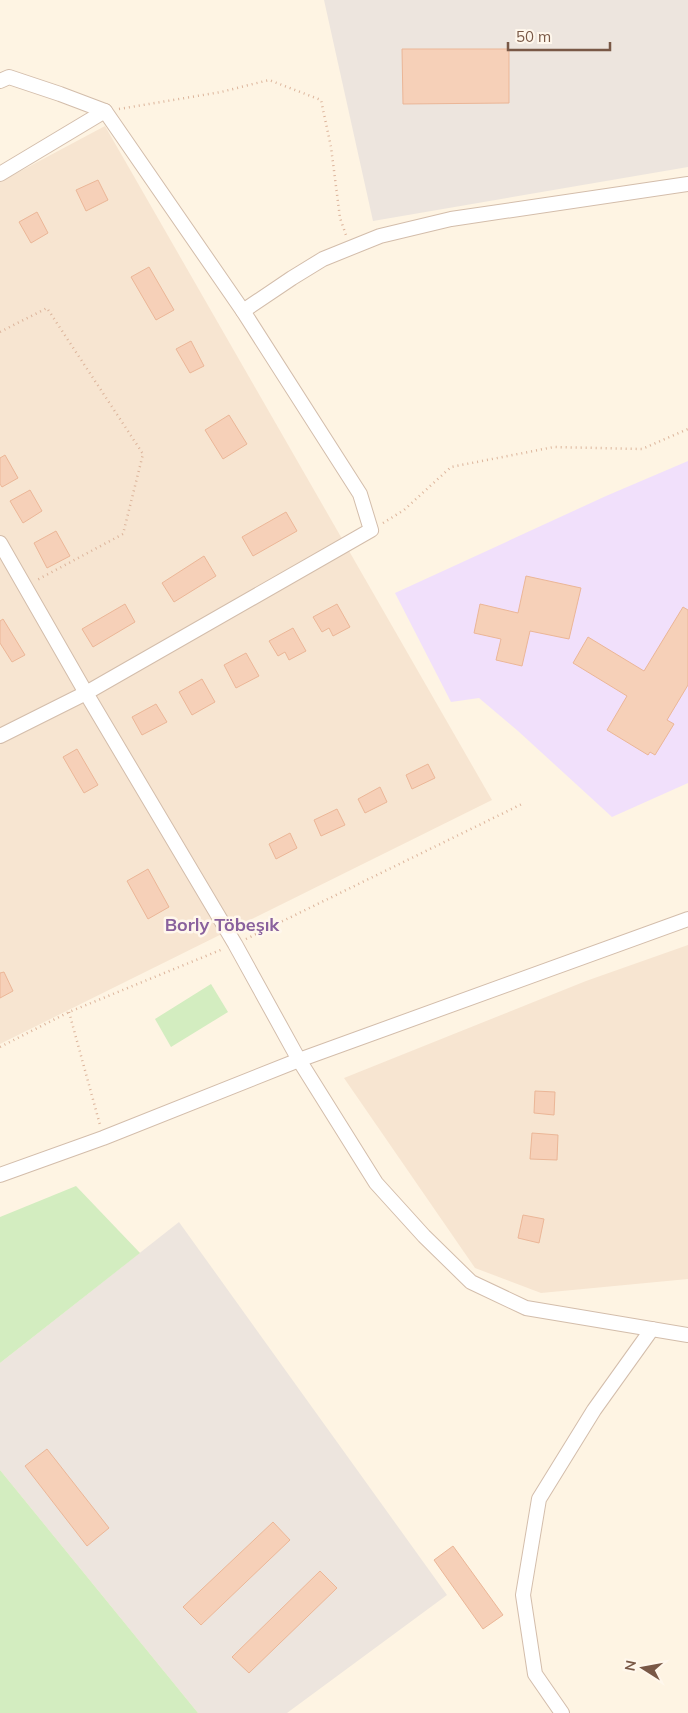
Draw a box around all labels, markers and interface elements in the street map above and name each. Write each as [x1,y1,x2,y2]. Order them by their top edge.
scale bar [508,20,610,52]
text: 50 m [516,27,551,46]
district label: Borly Töbeşık [165,913,280,936]
north arrow [618,1643,668,1693]
text: N [620,1659,640,1672]

